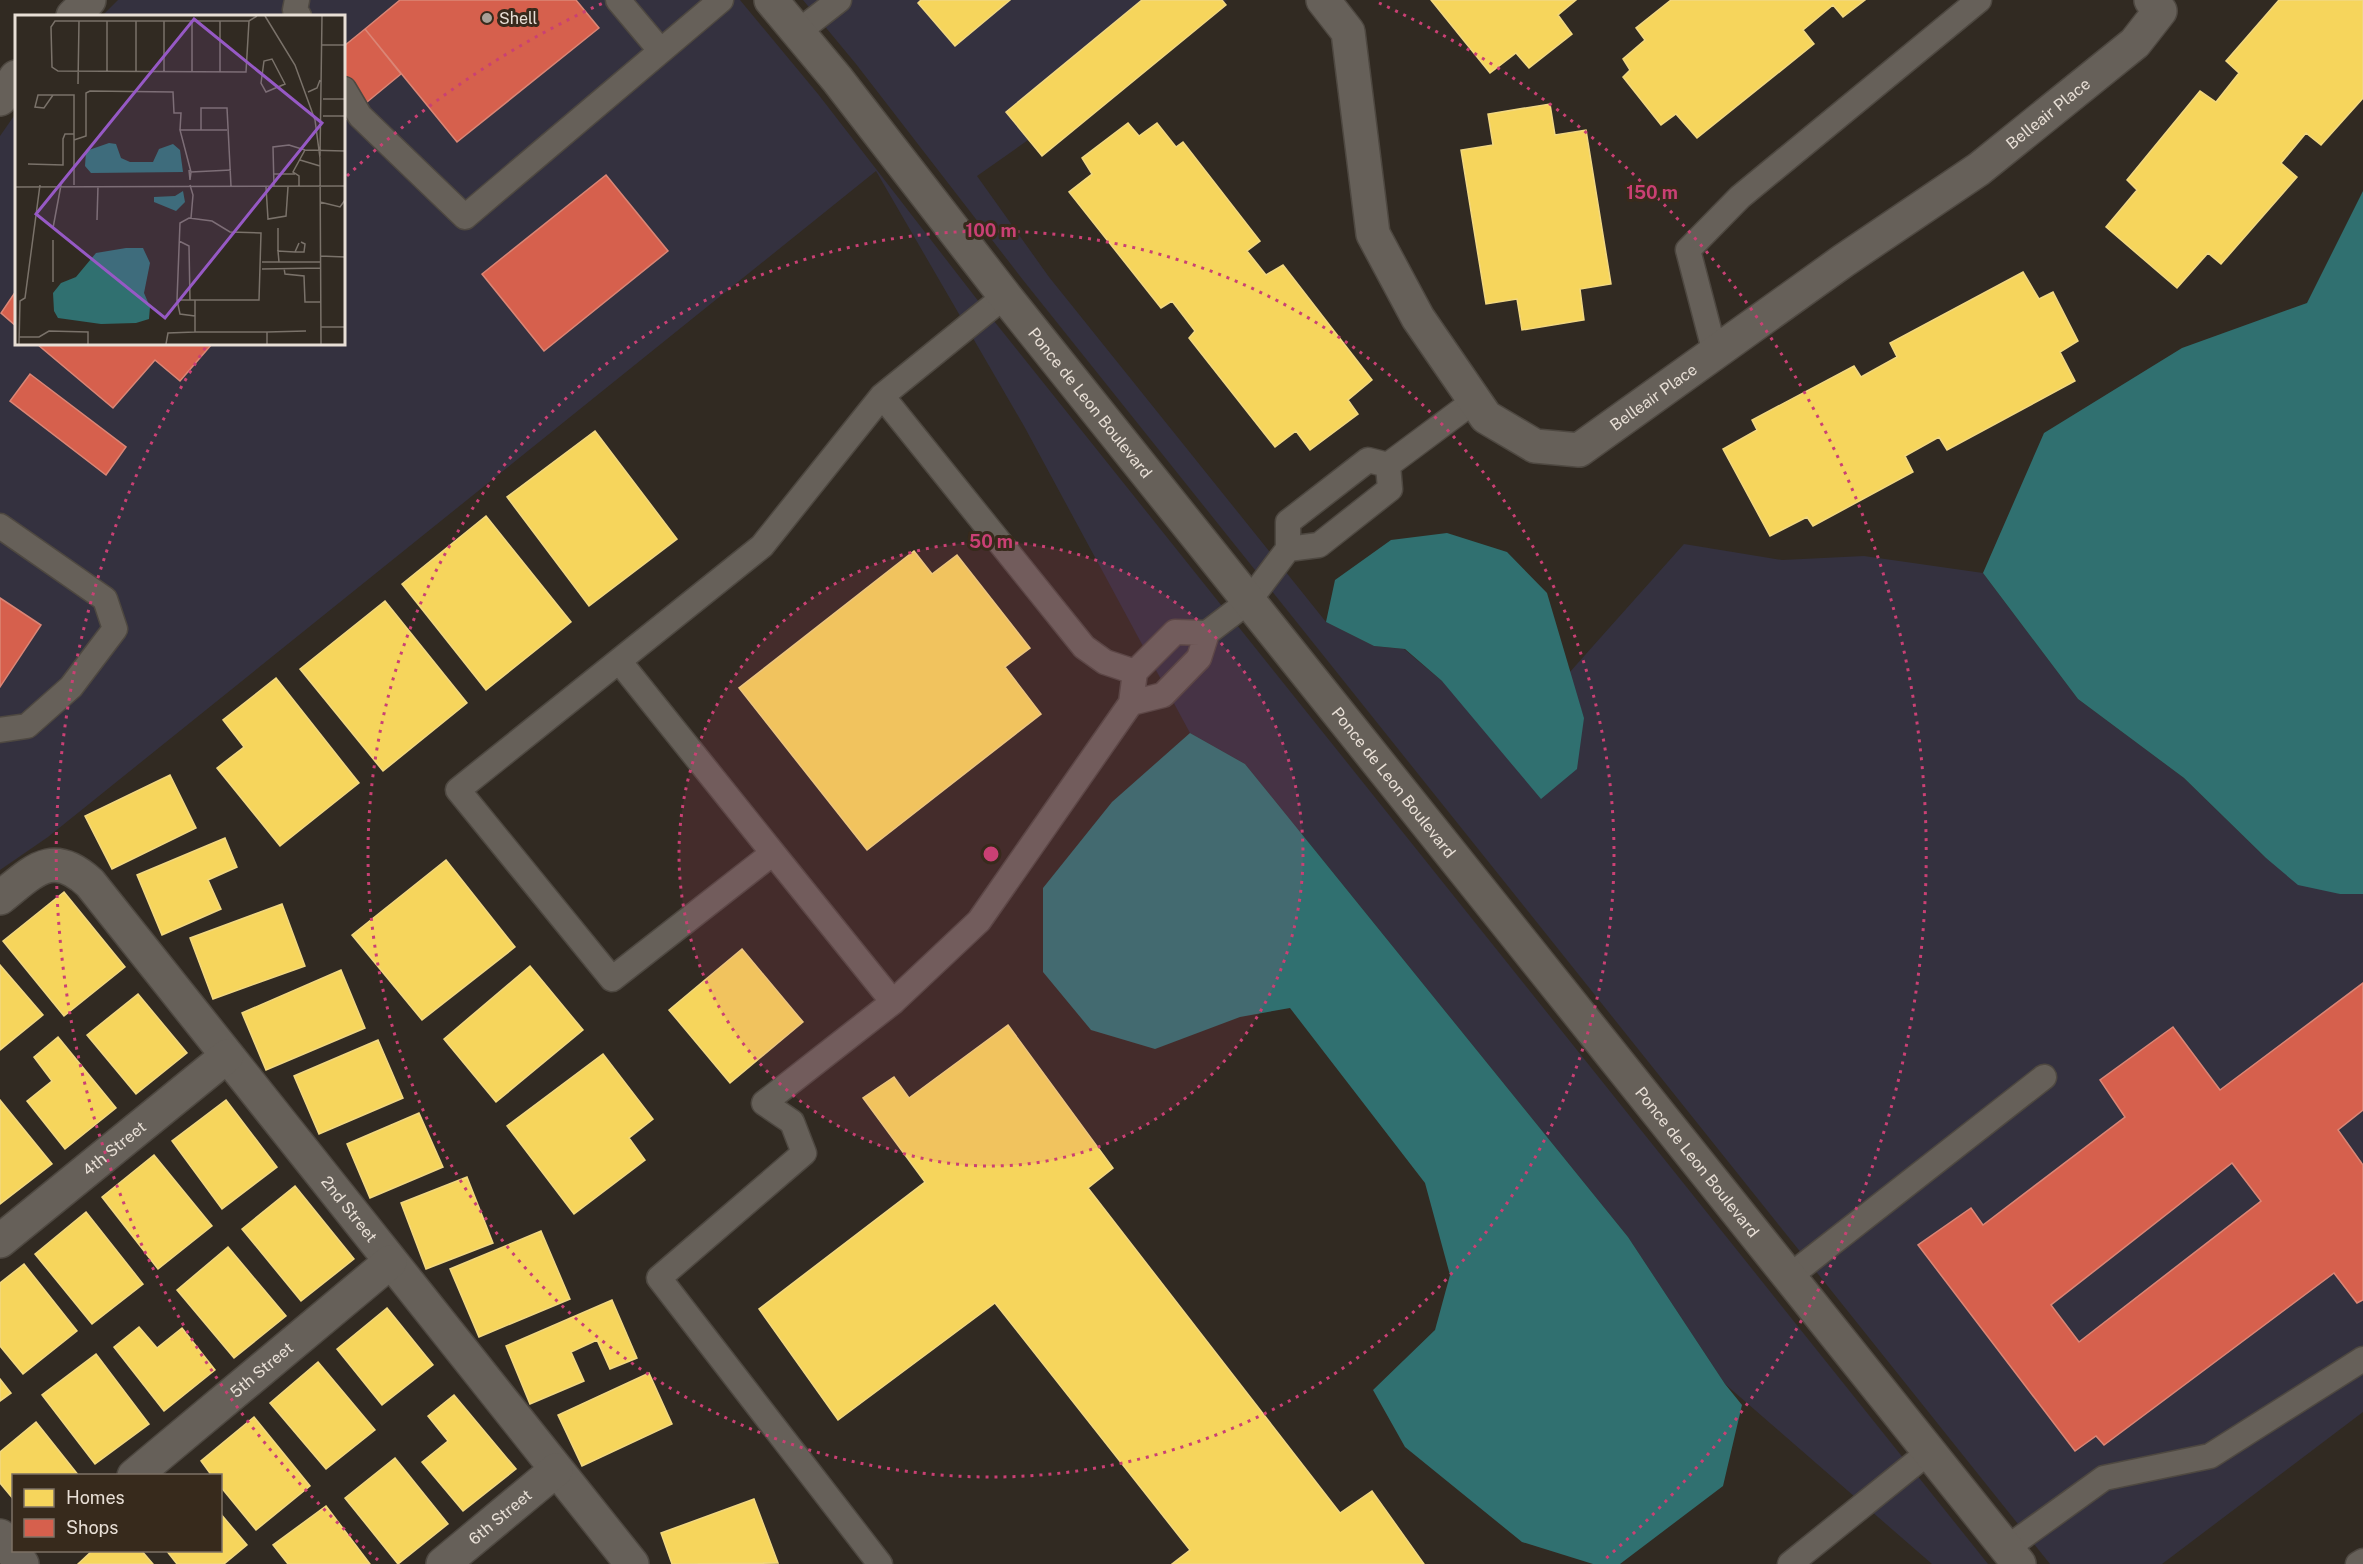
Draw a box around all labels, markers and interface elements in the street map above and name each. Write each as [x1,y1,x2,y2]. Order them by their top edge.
place label: Shell [499,9,538,28]
marker: Shell [480,11,494,25]
inset map [15,15,345,345]
street label: Belleair Place [2002,74,2094,153]
text: 150 m [1626,182,1678,203]
text: 100 m [965,220,1017,241]
street label: Ponce de Leon Boulevard [1024,324,1156,482]
street label: Belleair Place [1606,359,1700,434]
text: 50 m [969,531,1013,552]
street label: Ponce de Leon Boulevard [1328,703,1460,861]
centre of rings [981,844,1001,864]
street label: Ponce de Leon Boulevard [1631,1083,1763,1241]
street label: 4th Street [78,1117,149,1180]
street label: 2nd Street [317,1172,382,1246]
street label: 5th Street [226,1338,297,1401]
legend [12,1474,222,1552]
street label: 6th Street [465,1485,535,1548]
text: Homes [66,1487,125,1508]
text: Shops [66,1517,118,1538]

